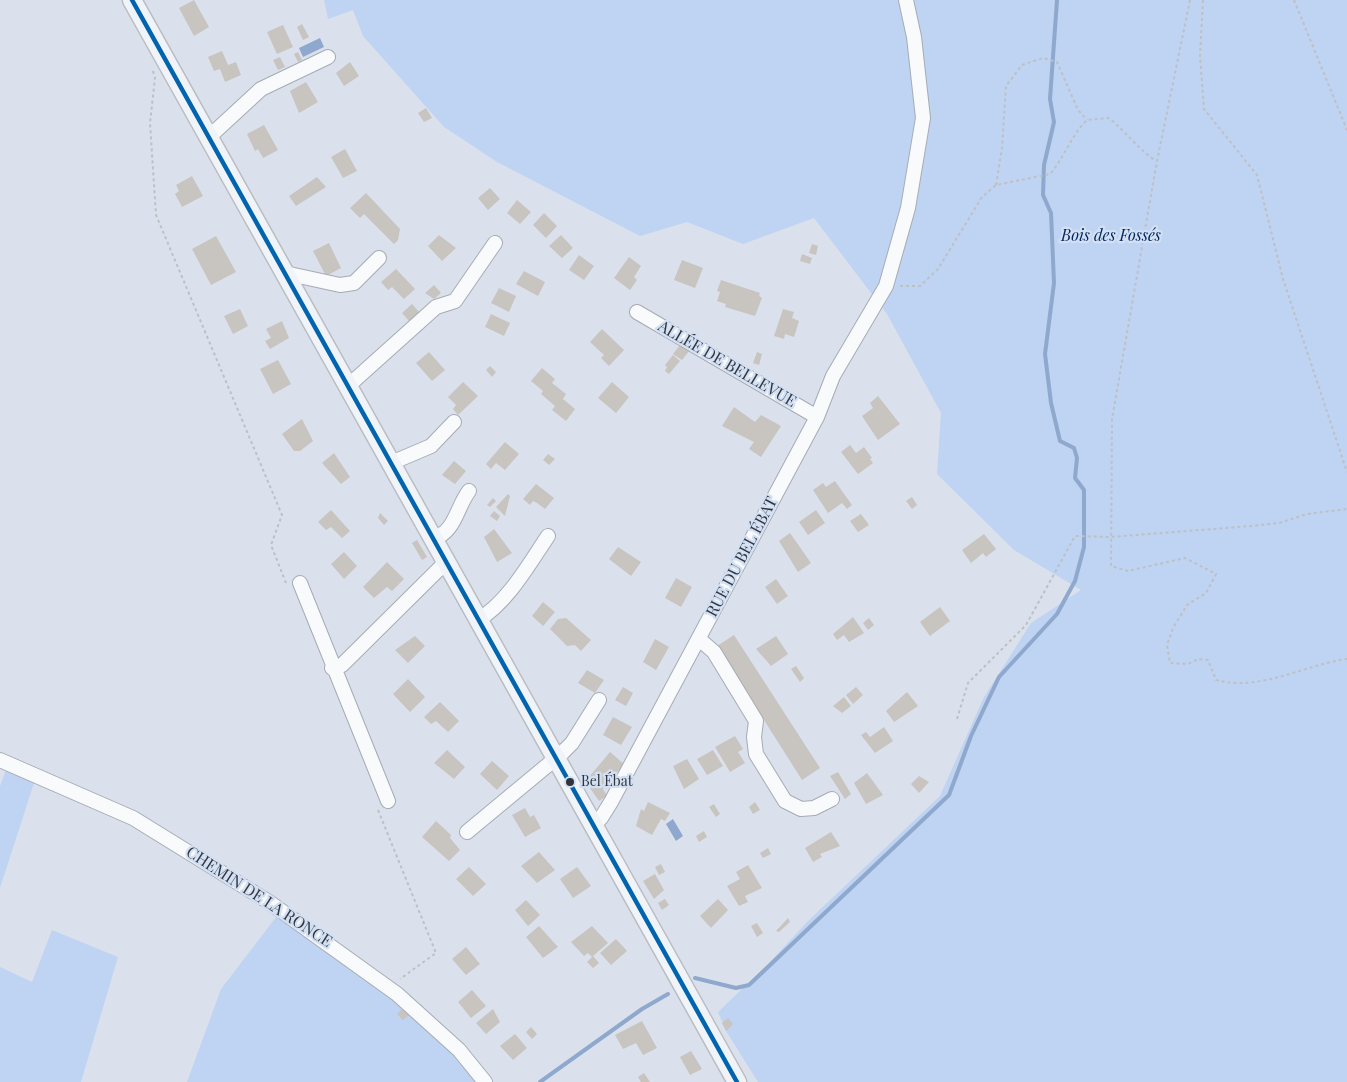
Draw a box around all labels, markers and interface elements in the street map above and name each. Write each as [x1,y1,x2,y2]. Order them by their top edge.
park label: Bois des Fossés [1061,226,1161,246]
street label: ALLÉE DE BELLEVUE [655,317,799,411]
street label: RUE DU BEL ÉBAT [702,494,782,620]
place label: Bel Ébat [581,774,633,790]
marker: Bel Ébat [564,776,576,788]
street label: CHEMIN DE LA RONCE [182,843,336,951]

